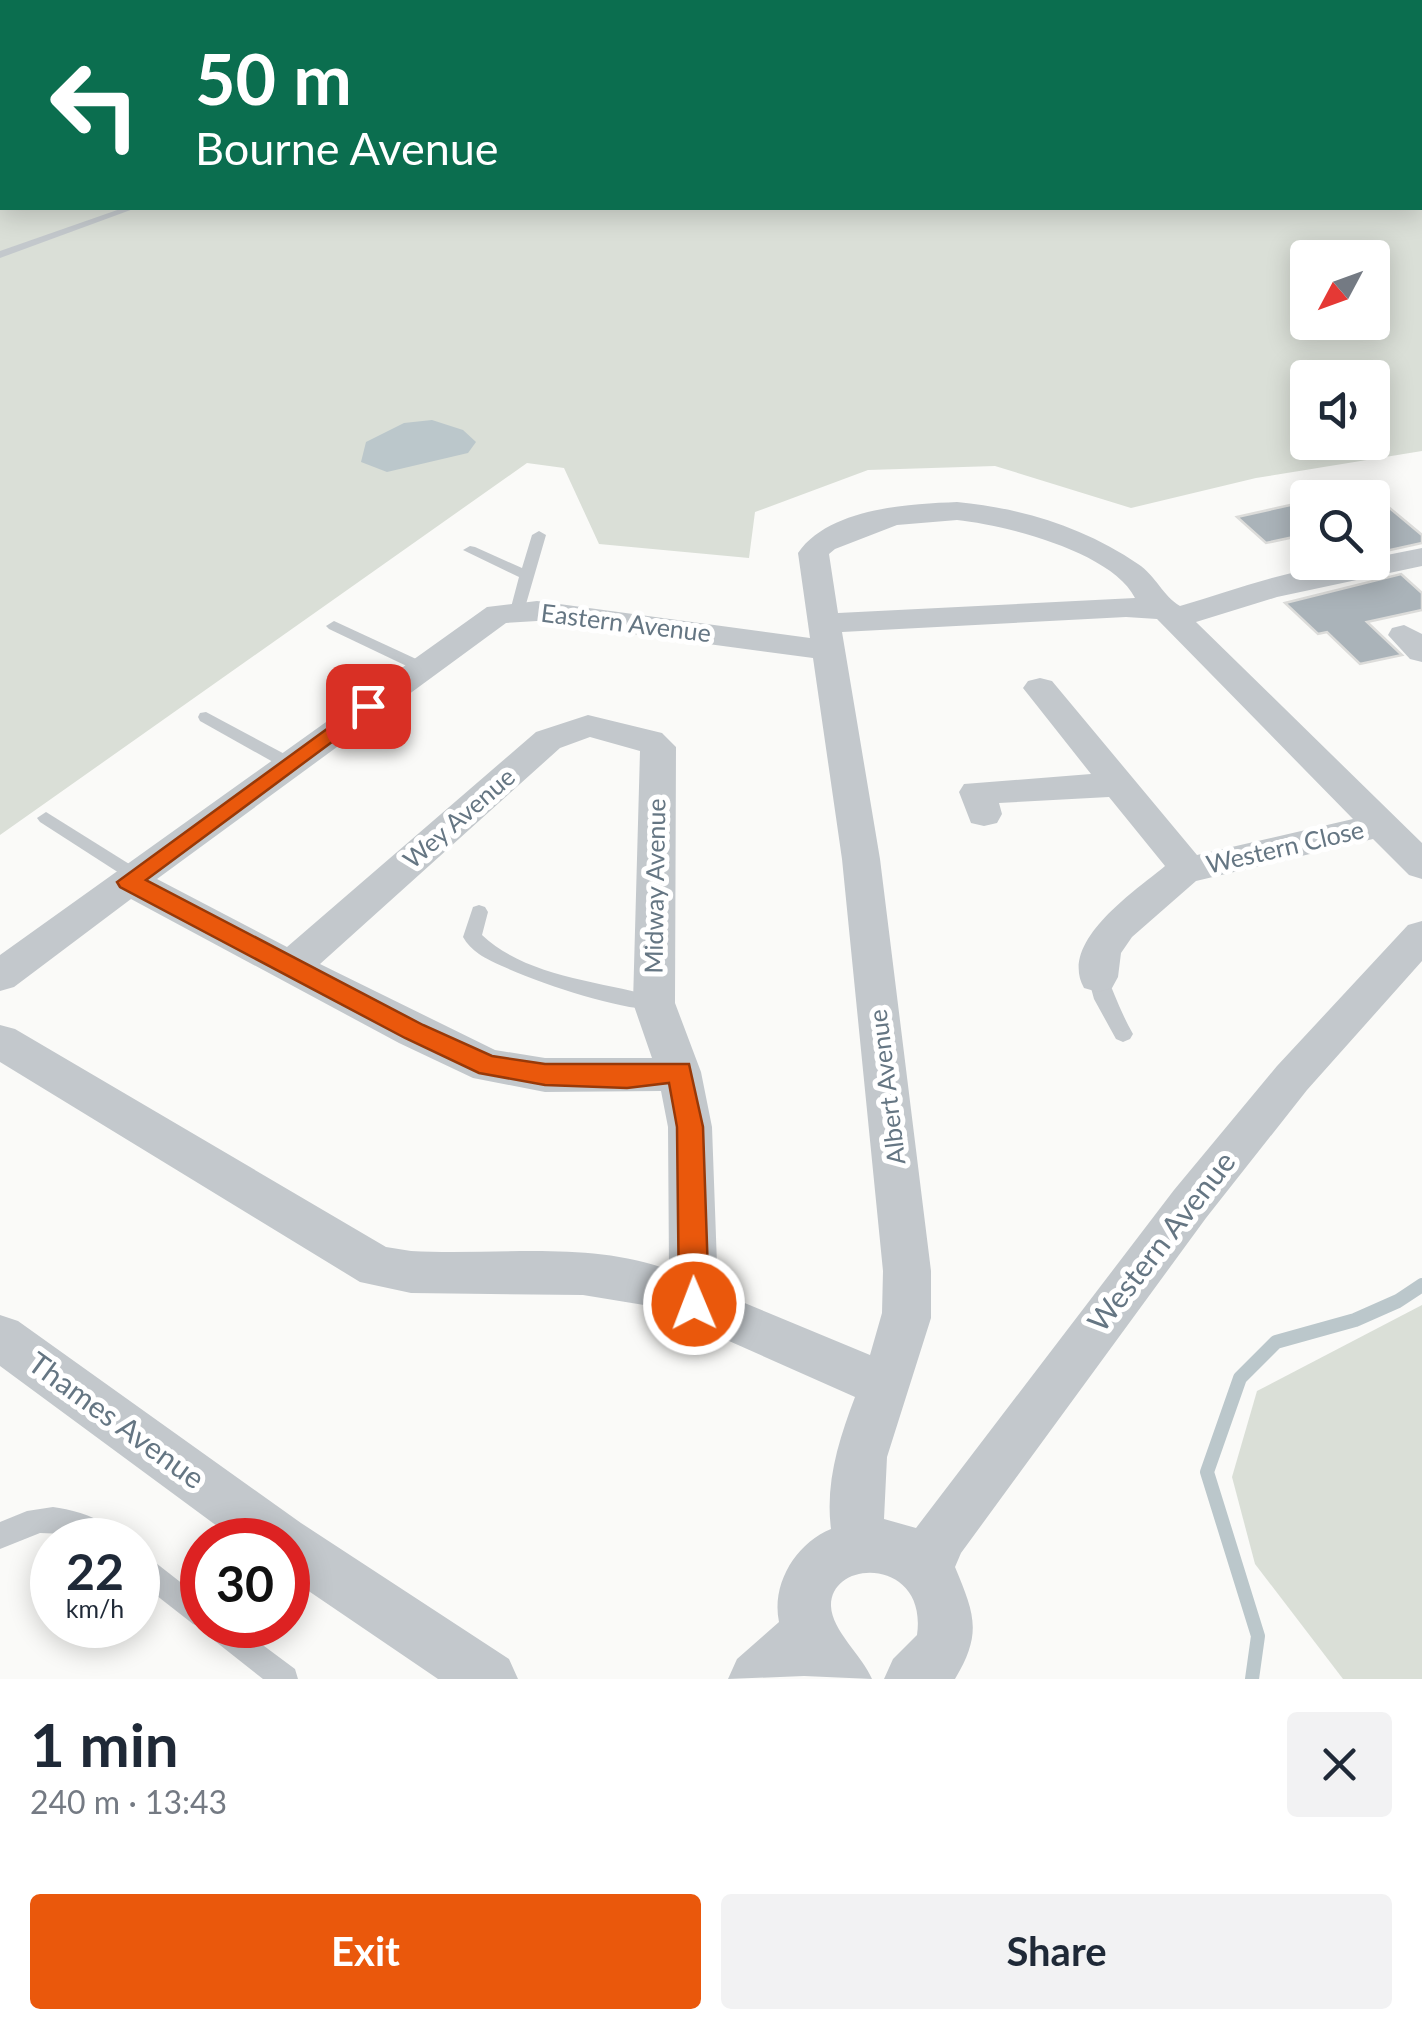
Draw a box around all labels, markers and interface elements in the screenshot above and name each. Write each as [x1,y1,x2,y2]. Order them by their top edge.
text: 50 m [195,36,352,120]
icon: left [30,40,160,170]
text: Bourne Avenue [195,121,499,175]
north arrow [1290,240,1390,340]
map controls [1290,240,1390,580]
button: sound [1290,360,1390,460]
button: search [1290,480,1390,580]
street label: Eastern Avenue [539,597,713,647]
pin [326,664,411,749]
icon: arrive [341,679,396,734]
street label: Wey Avenue [396,761,520,874]
street label: Midway Avenue [637,798,671,974]
street label: Western Close [1203,813,1367,879]
street label: Albert Avenue [862,1008,910,1167]
street label: Western Avenue [1079,1144,1242,1338]
position arrow [642,1252,746,1356]
street label: Thames Avenue [22,1344,212,1495]
speed limit sign: 30 [180,1518,310,1648]
text: 22 [66,1541,124,1601]
text: km/h [66,1593,124,1623]
text: 1 min [30,1708,179,1780]
button: close [1287,1712,1392,1817]
text: 240 m · 13:43 [30,1782,227,1821]
button: Exit [30,1894,701,2009]
button: Share [721,1894,1392,2009]

